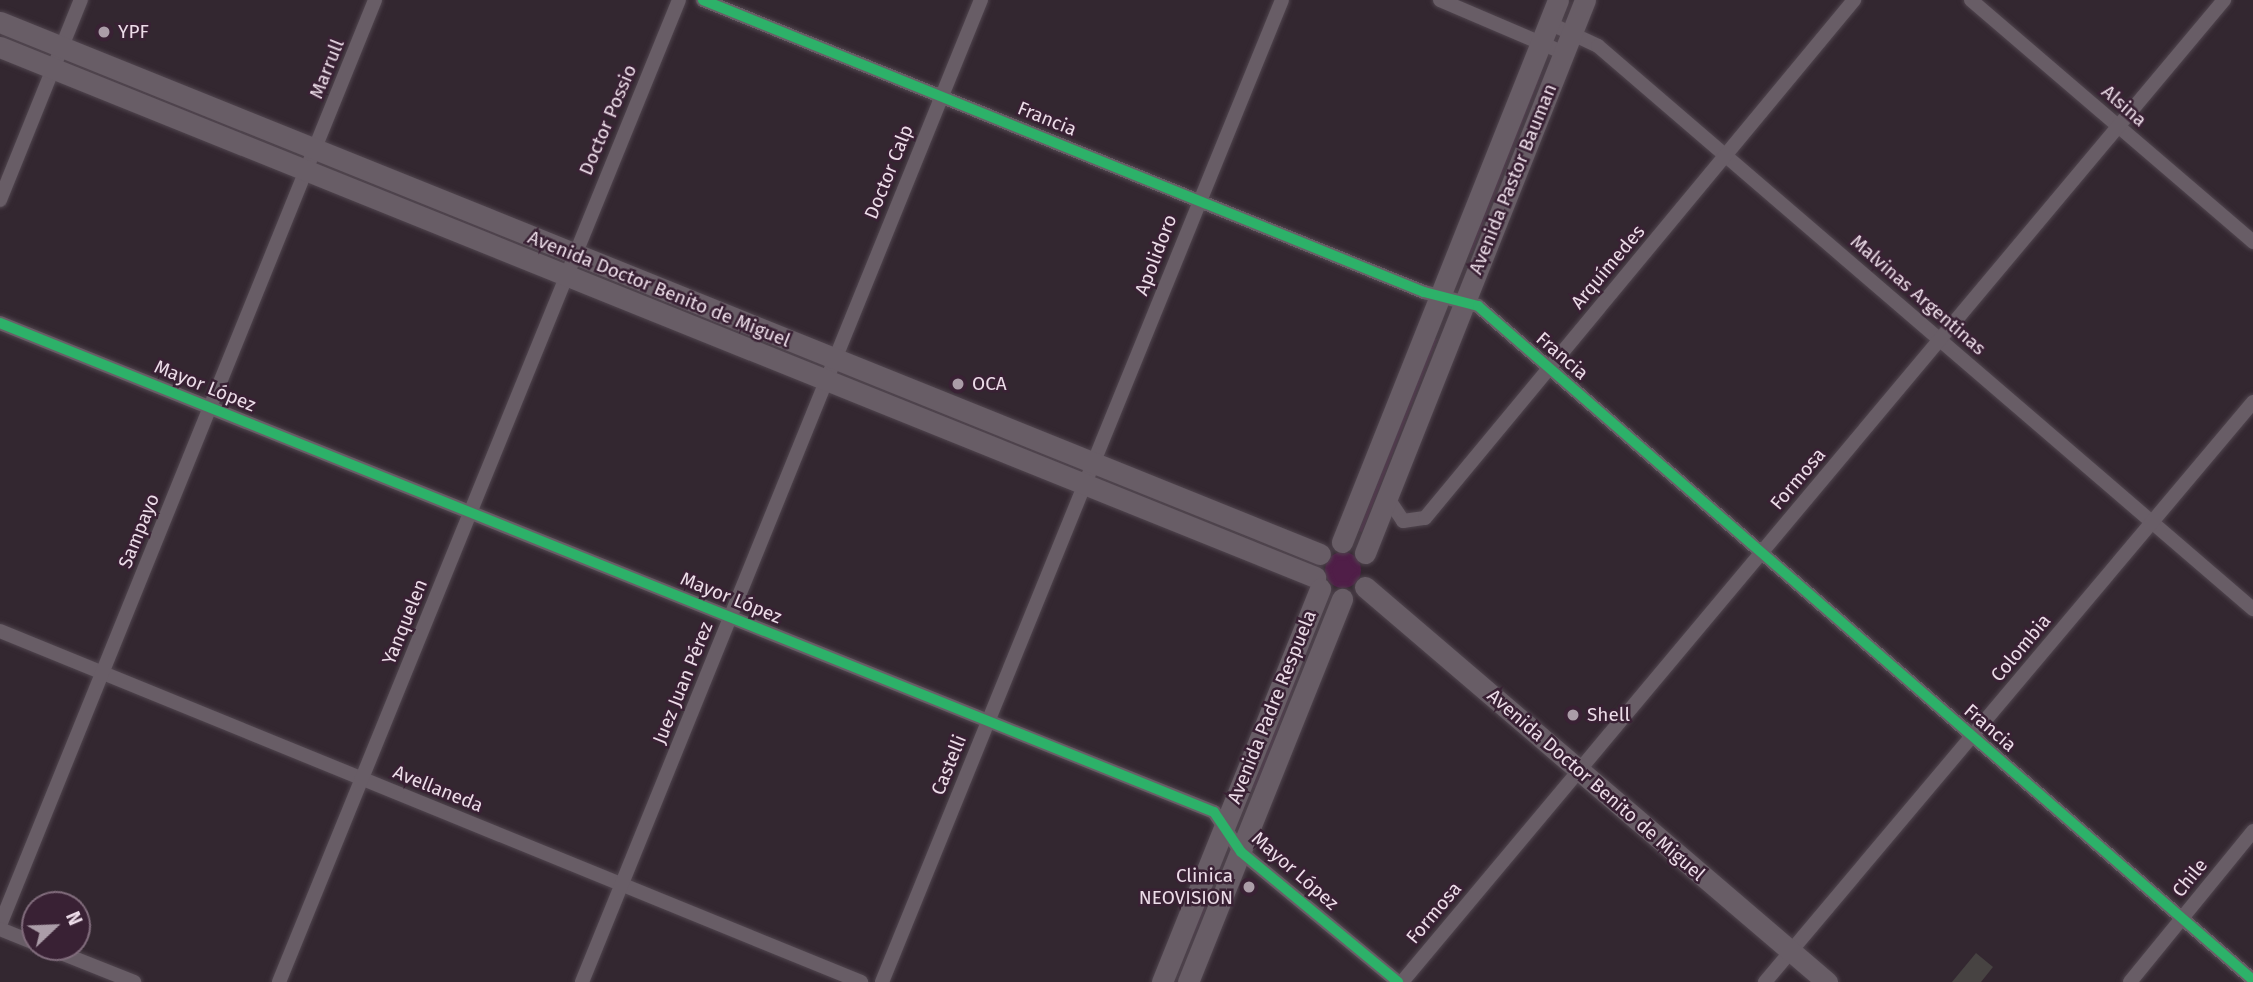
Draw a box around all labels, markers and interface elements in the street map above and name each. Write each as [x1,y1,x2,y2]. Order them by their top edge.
place label: YPF [118,21,149,43]
marker: YPF [96,24,112,40]
street label: Marrull [305,36,349,102]
street label: Doctor Possio [574,61,642,179]
street label: Avenida Pastor Bauman [1464,80,1562,278]
street label: Alsina [2097,80,2151,132]
street label: Francia [1014,97,1080,141]
street label: Doctor Calp [860,121,918,223]
street label: Apolidoro [1130,211,1182,299]
street label: Arquímedes [1566,220,1650,314]
street label: Avenida Doctor Benito de Miguel [525,226,793,352]
street label: Malvinas Argentinas [1846,230,1990,360]
street label: Francia [1531,327,1593,385]
street label: Mayor López [151,355,259,417]
place label: OCA [972,373,1007,395]
marker: OCA [950,376,966,392]
street label: Formosa [1766,444,1830,514]
street label: Sampayo [114,490,164,572]
street label: Mayor López [677,567,785,629]
street label: Yanquelen [378,576,432,668]
street label: Avenida Padre Respuela [1223,607,1321,807]
street label: Colombia [1986,610,2056,686]
street label: Juez Juan Pérez [648,619,718,747]
street label: Avenida Doctor Benito de Miguel [1483,684,1709,886]
street label: Francia [1959,699,2021,757]
place label: Shell [1587,704,1630,726]
marker: Shell [1565,707,1581,723]
street label: Castelli [927,732,971,798]
street label: Avellaneda [390,761,486,817]
street label: Mayor López [1247,827,1343,915]
street label: Chile [2168,854,2212,902]
place label: Clinica NEOVISION [1139,865,1233,909]
marker: Clinica NEOVISION [1239,877,1259,897]
street label: Formosa [1402,878,1466,948]
north arrow [21,891,91,961]
text: N [61,908,87,929]

